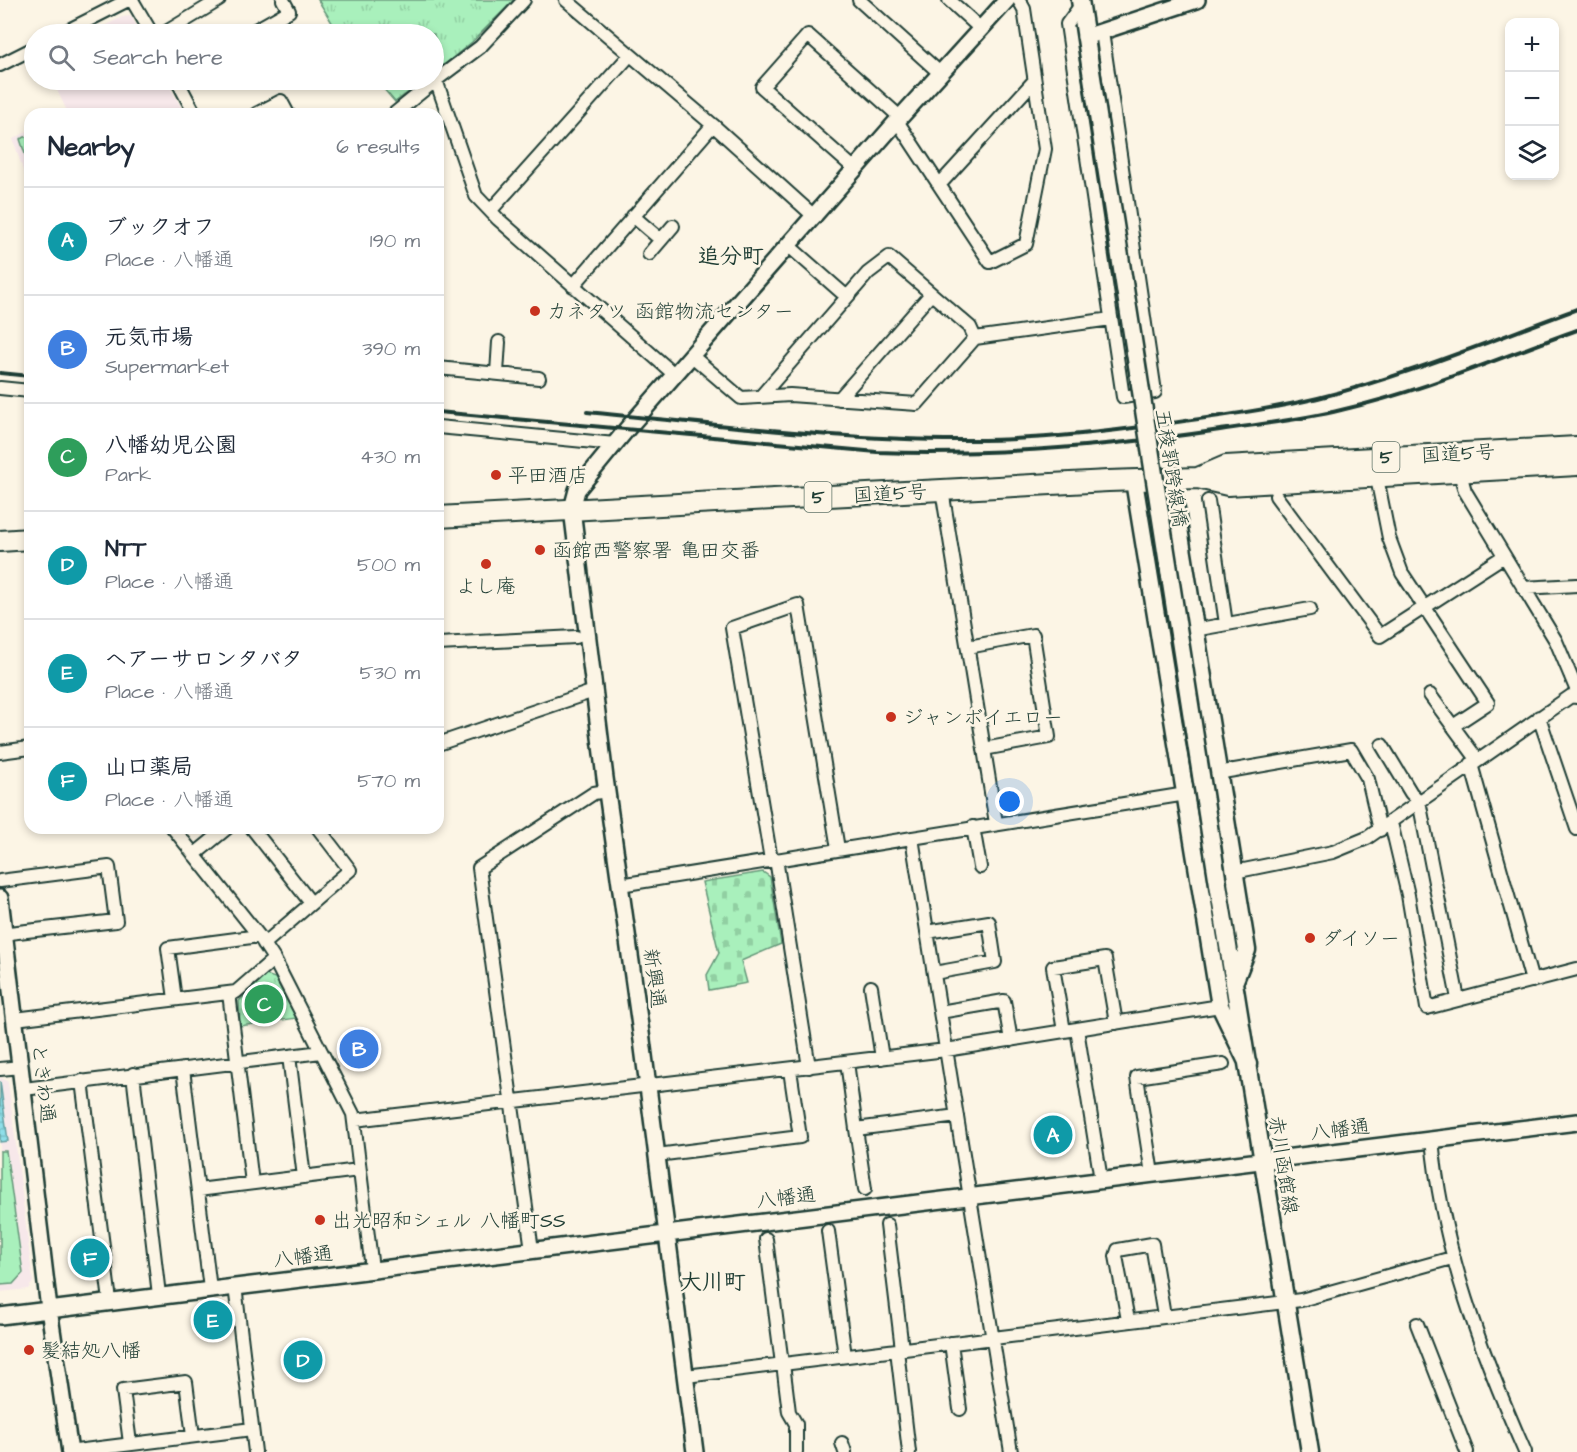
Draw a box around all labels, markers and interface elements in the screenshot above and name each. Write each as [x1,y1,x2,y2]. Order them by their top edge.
map controls [1505,18,1559,180]
button: + [1505,18,1559,72]
search box [24,24,444,90]
icon: search [45,41,78,74]
text: Search here [93,42,223,73]
button: − [1505,72,1559,126]
button: layers [1505,126,1559,180]
text: Nearby [48,129,135,165]
text: 6 results [336,133,420,161]
text: ブックオフ [105,212,215,243]
text: A [61,227,74,255]
text: 190 m [370,227,420,255]
district label: 追分町 [698,241,764,272]
text: Place · 八幡通 [105,246,233,274]
place label: カネタツ 函館物流センター [547,298,794,326]
marker: カネタツ 函館物流センター [528,304,542,318]
text: 元気市場 [105,322,193,353]
text: B [60,335,75,363]
text: 390 m [362,335,420,363]
text: Supermarket [105,353,229,381]
street label: 五稜郭跨線橋 [1148,407,1194,530]
text: 八幡幼児公園 [105,430,237,461]
street label: 国道5号 [1420,438,1496,470]
road number: 5 [1372,442,1400,472]
text: C [60,443,75,471]
text: 430 m [360,443,420,471]
text: Park [105,461,151,489]
place label: 平田酒店 [508,462,588,490]
marker: 平田酒店 [489,468,503,482]
street label: 国道5号 [852,478,928,510]
road number: 5 [804,482,832,512]
text: NTT [105,534,146,565]
place label: 函館西警察署 亀田交番 [552,537,760,565]
marker: 函館西警察署 亀田交番 [533,543,547,557]
text: D [61,551,74,579]
text: 500 m [357,551,420,579]
marker: よし庵 [479,557,493,571]
text: Place · 八幡通 [105,568,233,596]
place label: よし庵 [456,573,516,601]
text: ヘアーサロンタバタ [105,644,303,675]
text: E [62,659,73,687]
text: 530 m [359,659,420,687]
text: Place · 八幡通 [105,678,233,706]
place label: ジャンボイエロー [903,704,1063,732]
marker: ジャンボイエロー [884,710,898,724]
text: 山口薬局 [105,752,193,783]
text: F [61,767,74,795]
text: 570 m [357,767,420,795]
text: Place · 八幡通 [105,786,233,814]
your location [995,787,1024,816]
place label: ダイソー [1322,925,1400,953]
marker: ダイソー [1303,931,1317,945]
street label: 新興通 [636,946,672,1010]
pin: C [244,982,284,1026]
pin: B [340,1026,378,1072]
street label: ときわ通 [24,1042,62,1125]
pin: A [1034,1112,1072,1158]
street label: 八幡通 [1309,1112,1372,1148]
street label: 赤川函館線 [1261,1114,1305,1217]
street label: 八幡通 [755,1180,818,1216]
place label: 出光昭和シェル 八幡町SS [332,1207,566,1235]
marker: 出光昭和シェル 八幡町SS [313,1213,327,1227]
pin: F [70,1236,110,1280]
street label: 八幡通 [272,1239,335,1275]
district label: 大川町 [680,1267,746,1298]
pin: E [194,1298,232,1342]
place label: 髪結処八幡 [41,1337,141,1365]
pin: D [284,1338,322,1382]
marker: 髪結処八幡 [22,1343,36,1357]

